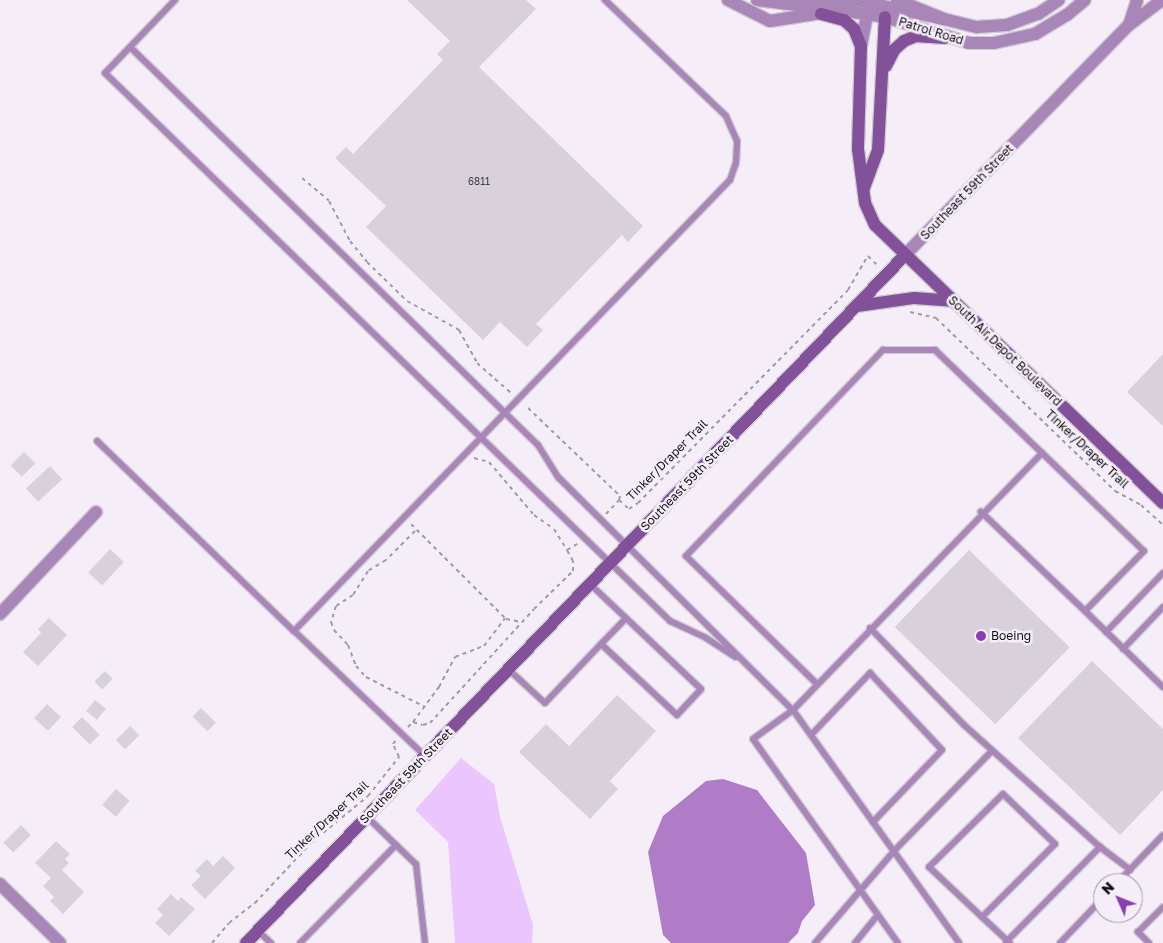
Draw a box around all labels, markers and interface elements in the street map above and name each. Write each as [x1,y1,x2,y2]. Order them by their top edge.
street label: Patrol Road [897,14,965,48]
street label: Southeast 59th Street [918,141,1016,243]
house number: 6811 [468,176,490,188]
street label: South Air Depot Boulevard [945,293,1065,409]
street label: Tinker/Draper Trail [1042,407,1132,491]
street label: Tinker/Draper Trail [624,417,710,503]
street label: Southeast 59th Street [638,432,736,534]
place label: Boeing [991,629,1031,643]
marker: Boeing [975,630,987,642]
street label: Southeast 59th Street [357,725,455,827]
street label: Tinker/Draper Trail [282,778,372,862]
north arrow [1093,873,1143,923]
text: N [1098,878,1117,898]

